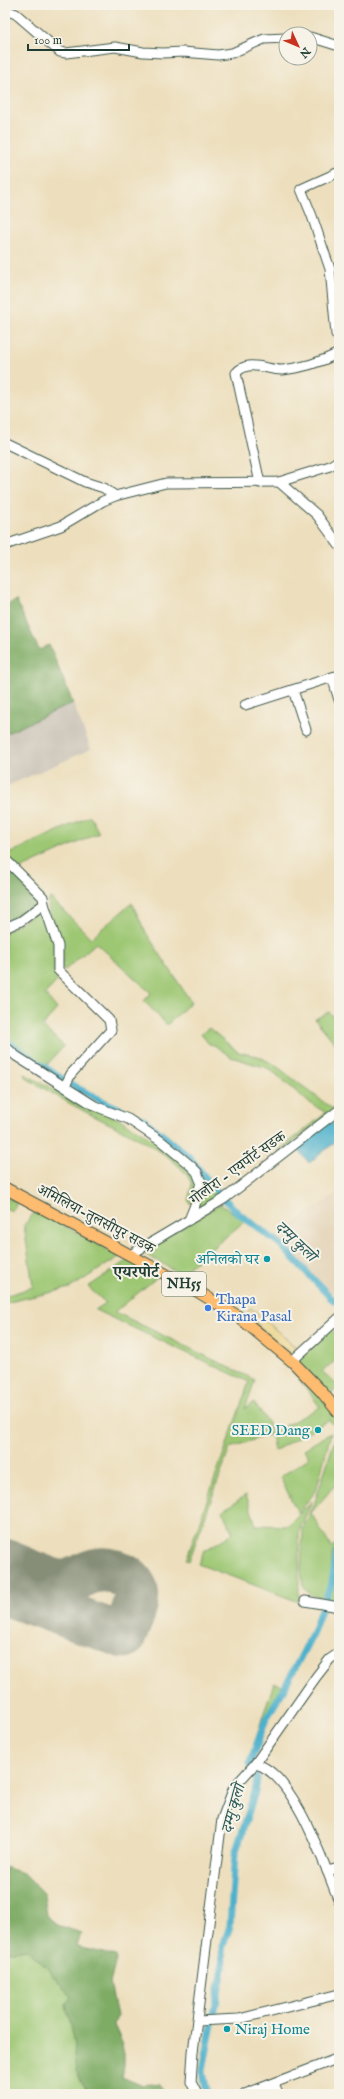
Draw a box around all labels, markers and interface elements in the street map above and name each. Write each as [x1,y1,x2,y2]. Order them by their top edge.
scale bar [28,26,129,52]
north arrow [278,26,318,66]
text: 100 m [34,33,62,48]
text: N [296,43,314,61]
street label: गोलौरा - एयर्पोर्ट सडक [185,1126,291,1210]
street label: अमिलिया-तुलसीपुर सडक [34,1180,159,1259]
water label: दम्मु कुलो [270,1217,323,1269]
place label: अनिलको घर [196,1250,260,1269]
marker: अनिलको घर [262,1254,272,1264]
district label: एयरपोर्ट [112,1262,160,1283]
road number: NH55 [162,1272,206,1296]
place label: Thapa Kirana Pasal [216,1290,292,1326]
marker: Thapa Kirana Pasal [203,1303,213,1313]
place label: SEED Dang [232,1421,311,1440]
marker: SEED Dang [313,1425,323,1435]
water label: दम्मु कुलो [216,1779,251,1836]
place label: Niraj Home [235,2020,310,2039]
marker: Niraj Home [222,2024,232,2034]

